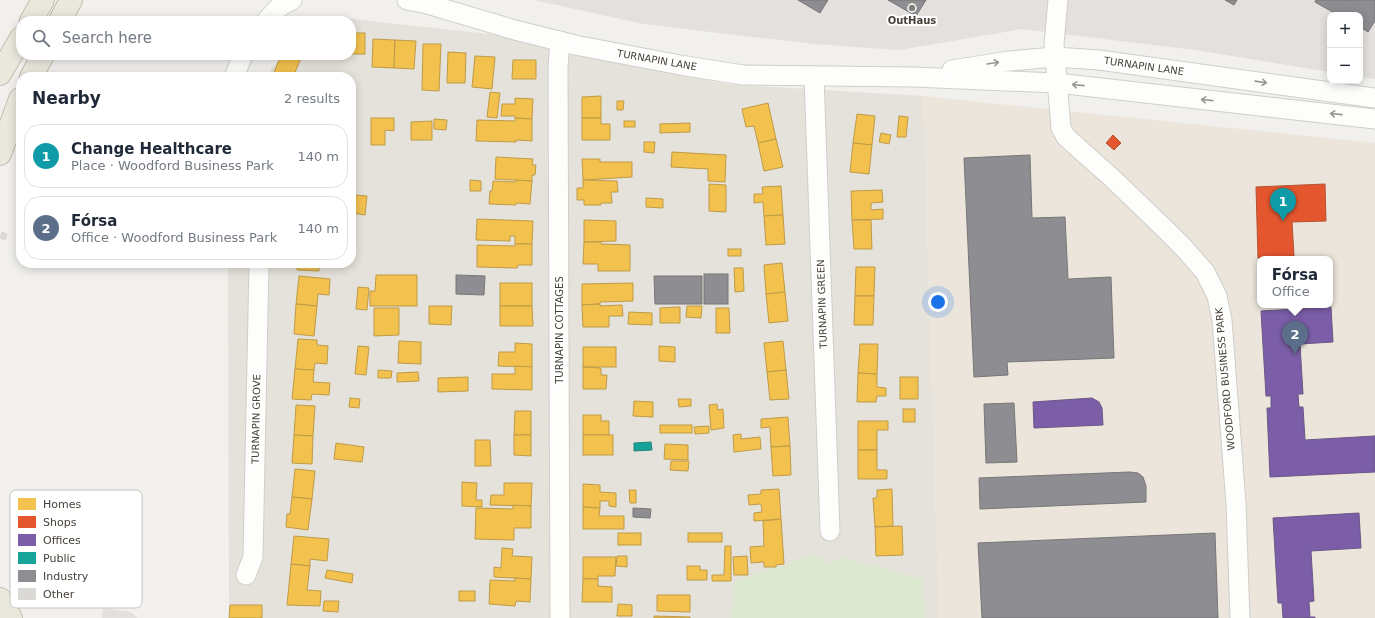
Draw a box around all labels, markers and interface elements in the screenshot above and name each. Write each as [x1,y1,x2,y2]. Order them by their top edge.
marker: OutHaus [907,3,917,13]
map controls [1327,12,1363,84]
button: + [1327,12,1363,48]
place label: OutHaus [888,15,936,26]
search box [16,16,356,60]
icon: search [30,27,52,49]
text: Search here [62,29,152,47]
street label: TURNAPIN LANE [615,47,698,72]
button: − [1327,48,1363,84]
street label: TURNAPIN LANE [1102,55,1185,77]
one-way arrow [986,59,999,67]
one-way arrow [1254,78,1267,86]
one-way arrow [1072,81,1085,89]
text: Nearby [32,88,101,108]
text: 2 results [284,91,340,106]
one-way arrow [1201,96,1214,104]
one-way arrow [1330,111,1343,118]
text: Change Healthcare [71,140,232,158]
text: 1 [41,149,51,164]
text: 140 m [297,149,339,164]
text: Place · Woodford Business Park [71,158,274,173]
pin: 1 [1270,188,1296,221]
text: Fórsa [71,212,117,230]
text: 2 [41,221,51,236]
text: 140 m [297,221,339,236]
text: Office · Woodford Business Park [71,230,277,245]
popup [1257,256,1333,308]
street label: TURNAPIN GREEN [815,259,829,350]
text: Fórsa [1272,266,1318,284]
street label: TURNAPIN COTTAGES [554,276,565,385]
text: Office [1272,284,1310,299]
your location [928,292,948,312]
street label: WOODFORD BUSINESS PARK [1213,307,1237,451]
pin: 2 [1282,321,1308,354]
street label: TURNAPIN GROVE [250,374,262,465]
legend [10,490,142,608]
text: Homes [43,498,81,511]
text: Shops [43,516,77,529]
text: Offices [43,534,81,547]
text: Public [43,552,76,565]
text: Industry [43,570,89,583]
text: Other [43,588,75,601]

